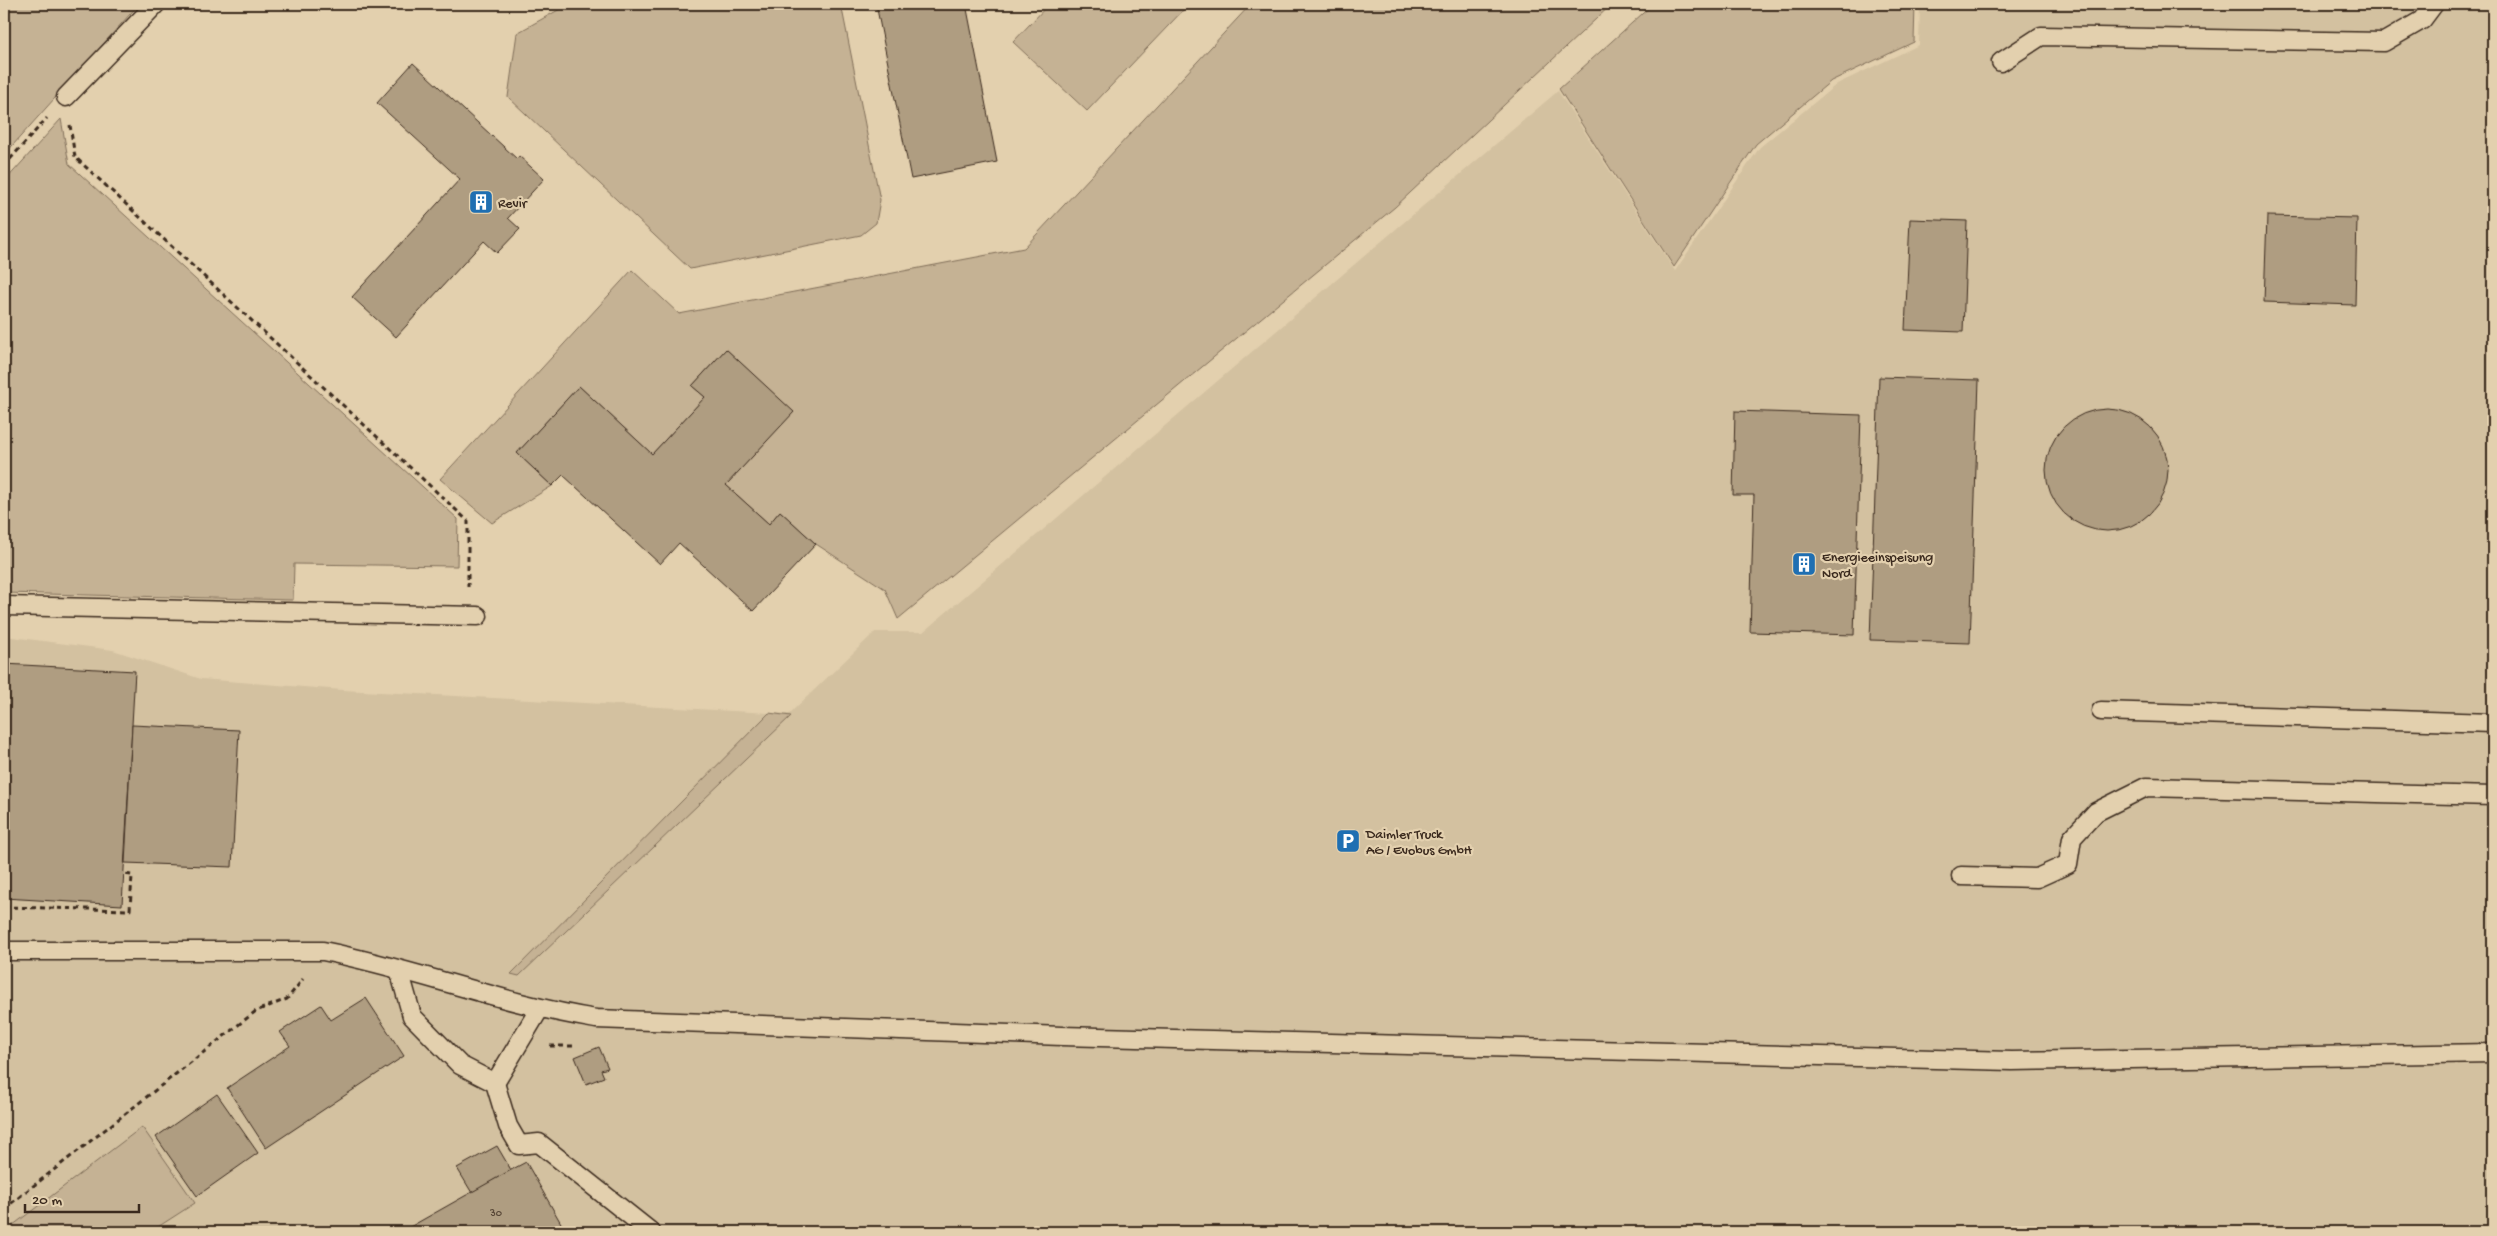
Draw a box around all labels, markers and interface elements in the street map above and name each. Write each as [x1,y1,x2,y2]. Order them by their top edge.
building icon: Revir [468,189,494,215]
place label: Revir [498,196,528,213]
place label: Energieeinspeisung Nord [1822,550,1933,583]
building icon: Energieeinspeisung Nord [1791,551,1817,577]
place label: Daimler Truck AG / Evobus GmbH [1365,827,1473,860]
parking icon: Daimler Truck AG / Evobus GmbH [1335,828,1361,854]
scale bar [25,1181,139,1213]
text: 20 m [32,1192,62,1210]
house number: 30 [489,1208,502,1220]

